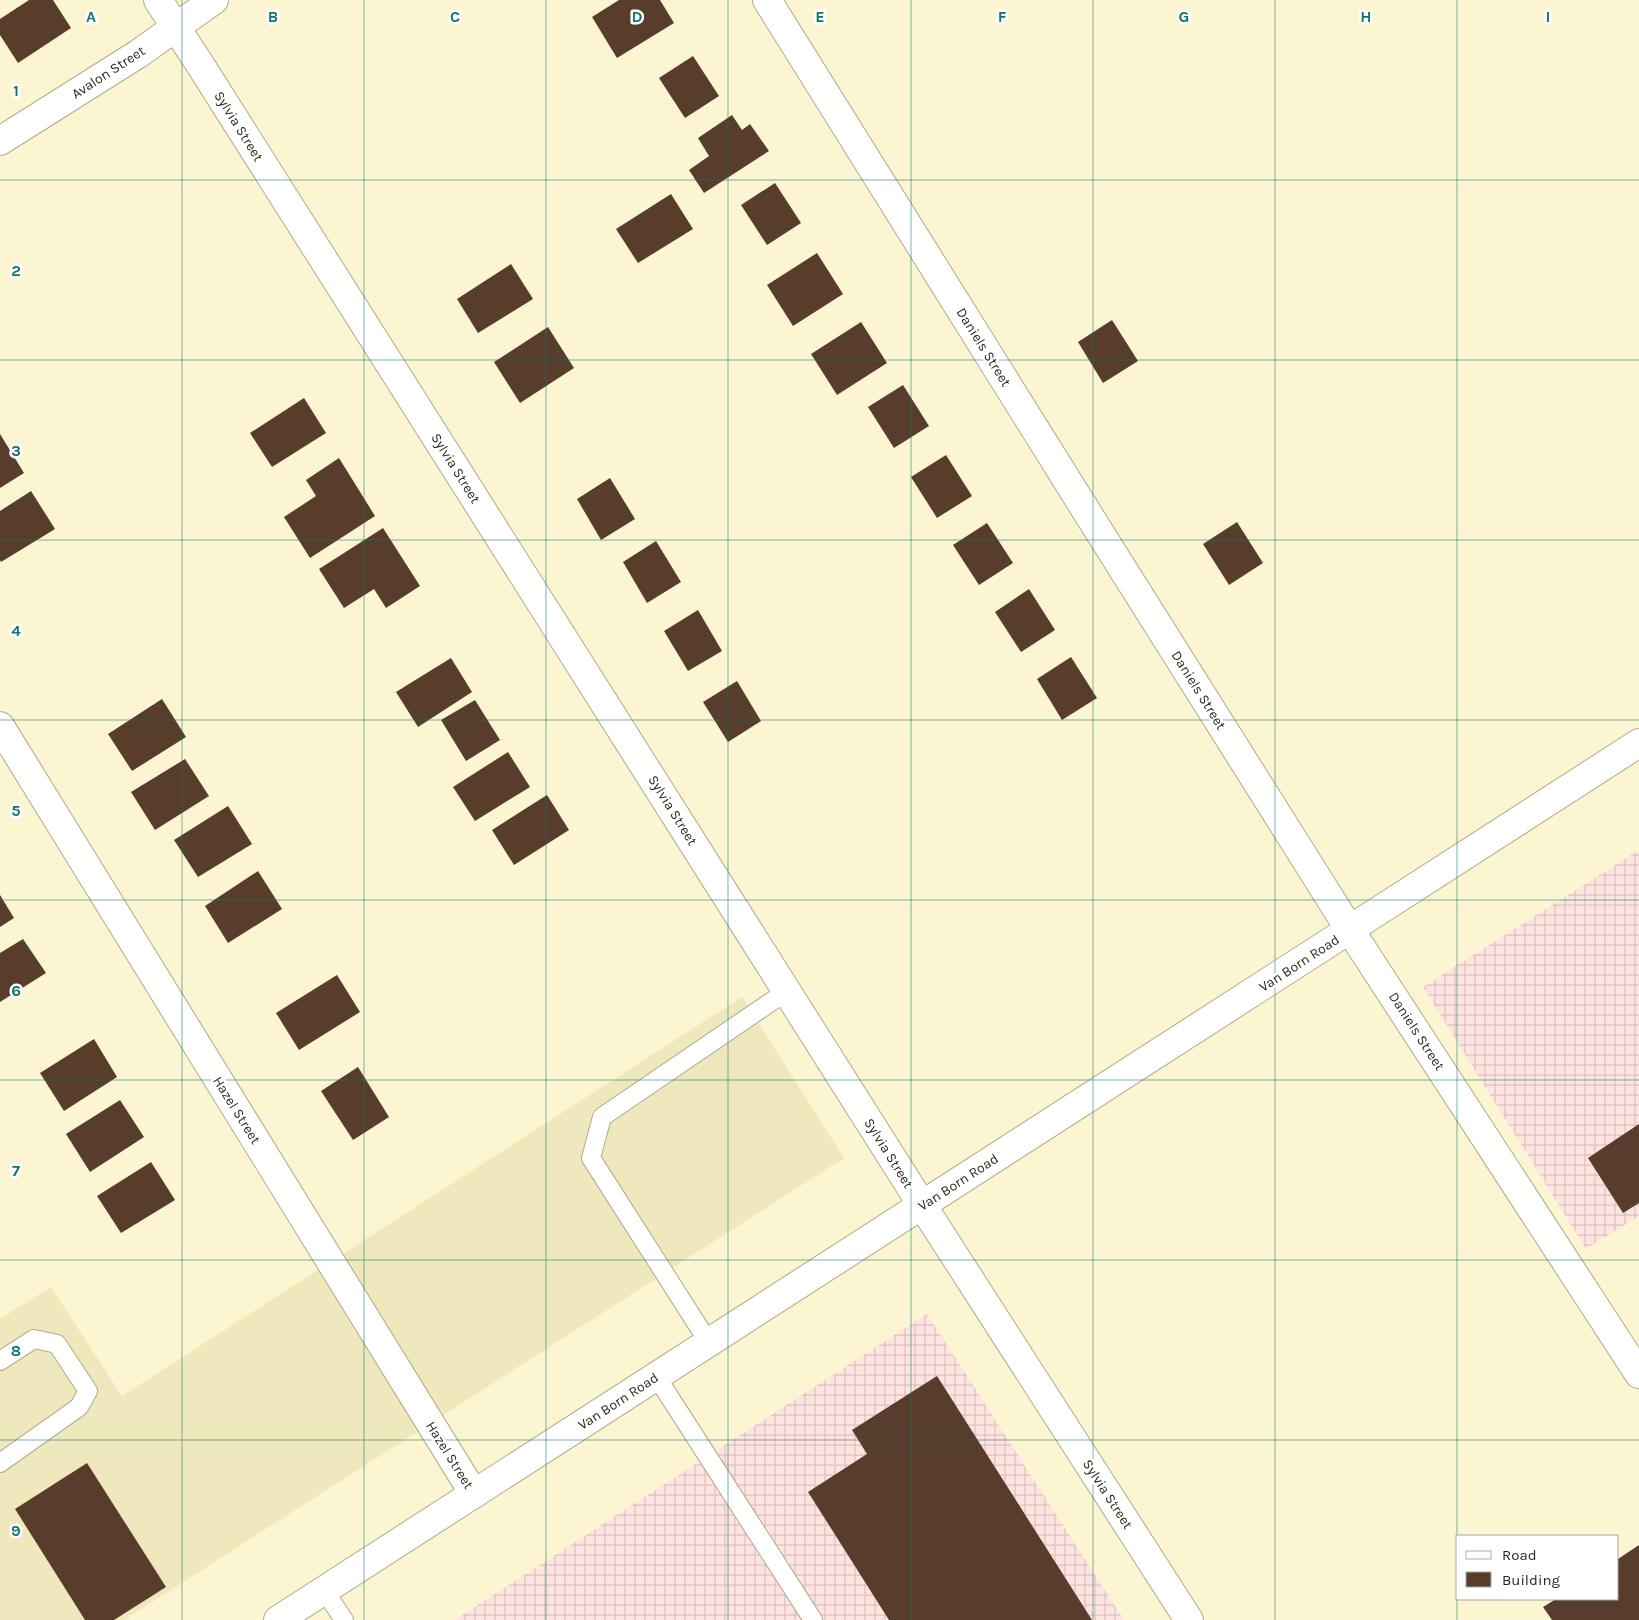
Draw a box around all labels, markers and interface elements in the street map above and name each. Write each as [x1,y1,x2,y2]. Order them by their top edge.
text: A [86,7,96,26]
text: B [268,7,278,26]
text: C [450,7,460,26]
text: D [632,7,643,26]
text: E [815,7,825,26]
text: F [998,7,1007,26]
text: G [1179,7,1189,26]
text: H [1360,7,1372,26]
text: I [1546,7,1550,26]
street label: Avalon Street [68,42,148,102]
text: 1 [13,81,19,100]
street label: Sylvia Street [210,88,267,165]
text: 2 [11,261,21,280]
street label: Daniels Street [953,305,1015,390]
street label: Sylvia Street [427,430,484,507]
text: 3 [11,441,21,460]
text: 4 [11,621,21,640]
street label: Daniels Street [1168,648,1230,733]
street label: Sylvia Street [644,772,701,849]
text: 5 [11,801,21,820]
street label: Van Born Road [1256,931,1343,996]
text: 6 [11,981,21,1000]
street label: Daniels Street [1385,989,1448,1074]
street label: Hazel Street [209,1073,264,1147]
street label: Sylvia Street [860,1115,917,1192]
street label: Van Born Road [915,1150,1002,1215]
text: 7 [12,1161,20,1180]
text: 8 [11,1341,21,1360]
street label: Van Born Road [575,1369,662,1434]
street label: Hazel Street [422,1418,477,1492]
street label: Sylvia Street [1079,1456,1136,1532]
text: 9 [11,1521,21,1540]
legend [1456,1535,1619,1600]
text: Road [1502,1546,1537,1564]
text: Building [1502,1571,1560,1589]

